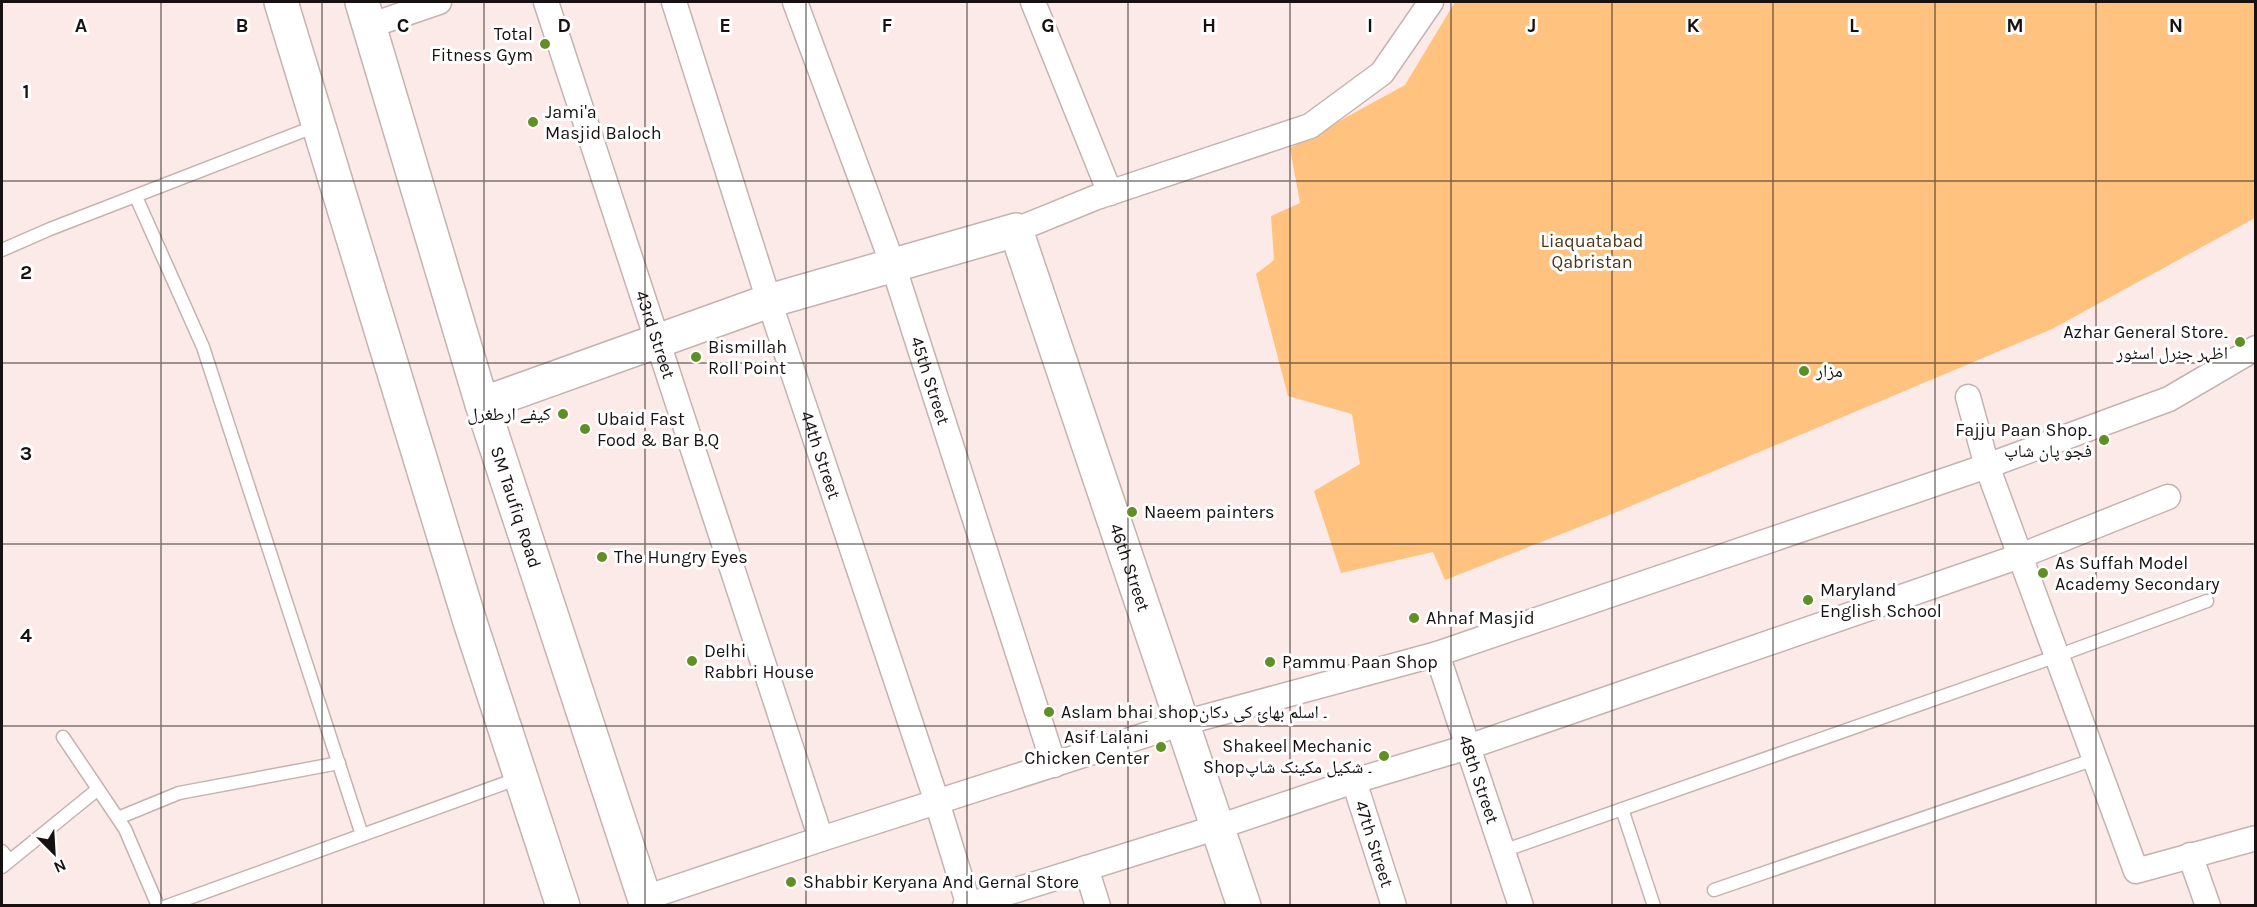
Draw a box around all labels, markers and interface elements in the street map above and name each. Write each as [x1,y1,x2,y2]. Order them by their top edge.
text: A [75,14,88,37]
text: B [236,14,248,37]
text: C [397,14,409,37]
text: D [557,14,571,37]
text: E [719,14,731,37]
text: F [882,14,893,37]
text: G [1041,14,1055,37]
text: H [1202,14,1216,37]
text: I [1367,14,1373,37]
text: J [1528,14,1536,37]
text: K [1686,14,1700,37]
text: L [1849,14,1859,37]
text: M [2006,14,2024,37]
text: N [2169,14,2183,37]
place label: Total Fitness Gym [431,23,533,66]
marker: Total Fitness Gym [538,37,552,51]
text: 1 [22,80,30,103]
place label: Jami'a Masjid Baloch [545,101,662,144]
marker: Jami'a Masjid Baloch [526,115,540,129]
park label: Liaquatabad Qabristan [1541,230,1643,273]
text: 2 [20,261,32,284]
street label: 43rd Street [630,288,680,382]
place label: Azhar General Store۔ اظہر جنرل اسٹور [2063,321,2229,364]
street label: 45th Street [906,334,955,428]
marker: Azhar General Store۔ اظہر جنرل اسٹور [2233,335,2247,349]
place label: Bismillah Roll Point [708,336,787,379]
marker: Bismillah Roll Point [689,350,703,364]
place label: مزار [1815,360,1843,382]
marker: مزار [1797,364,1811,378]
place label: کیفے ارطغرل [467,403,552,425]
marker: کیفے ارطغرل [556,407,570,421]
place label: Ubaid Fast Food & Bar B.Q [597,408,719,451]
street label: 44th Street [796,408,846,502]
place label: Fajju Paan Shop۔ فجو پان شاپ [1955,419,2093,462]
marker: Ubaid Fast Food & Bar B.Q [578,422,592,436]
marker: Fajju Paan Shop۔ فجو پان شاپ [2097,433,2111,447]
text: 3 [20,442,32,465]
street label: SM Taufiq Road [486,444,546,571]
place label: Naeem painters [1144,501,1274,523]
marker: Naeem painters [1125,505,1139,519]
street label: 46th Street [1105,520,1155,615]
place label: The Hungry Eyes [614,546,748,568]
marker: The Hungry Eyes [595,550,609,564]
place label: As Suffah Model Academy Secondary [2055,552,2220,595]
marker: As Suffah Model Academy Secondary [2036,566,2050,580]
place label: Maryland English School [1820,579,1942,622]
marker: Maryland English School [1801,593,1815,607]
place label: Ahnaf Masjid [1426,607,1535,629]
marker: Ahnaf Masjid [1407,611,1421,625]
text: 4 [20,624,32,647]
place label: Delhi Rabbri House [704,640,814,683]
place label: Pammu Paan Shop [1282,651,1438,673]
marker: Delhi Rabbri House [685,654,699,668]
marker: Pammu Paan Shop [1263,655,1277,669]
place label: Aslam bhai shop۔ اسلم بھائ کی دکان [1061,701,1328,724]
marker: Aslam bhai shop۔ اسلم بھائ کی دکان [1042,705,1056,719]
place label: Asif Lalani Chicken Center [1024,726,1149,769]
street label: 48th Street [1454,732,1504,827]
place label: Shakeel Mechanic Shop۔ شکیل مکینک شاپ [1203,735,1373,778]
marker: Asif Lalani Chicken Center [1154,740,1168,754]
marker: Shakeel Mechanic Shop۔ شکیل مکینک شاپ [1377,749,1391,763]
street label: 47th Street [1350,798,1398,890]
north arrow [24,823,84,883]
text: N [51,855,69,877]
place label: Shabbir Keryana And Gernal Store [803,871,1079,893]
marker: Shabbir Keryana And Gernal Store [784,875,798,889]

